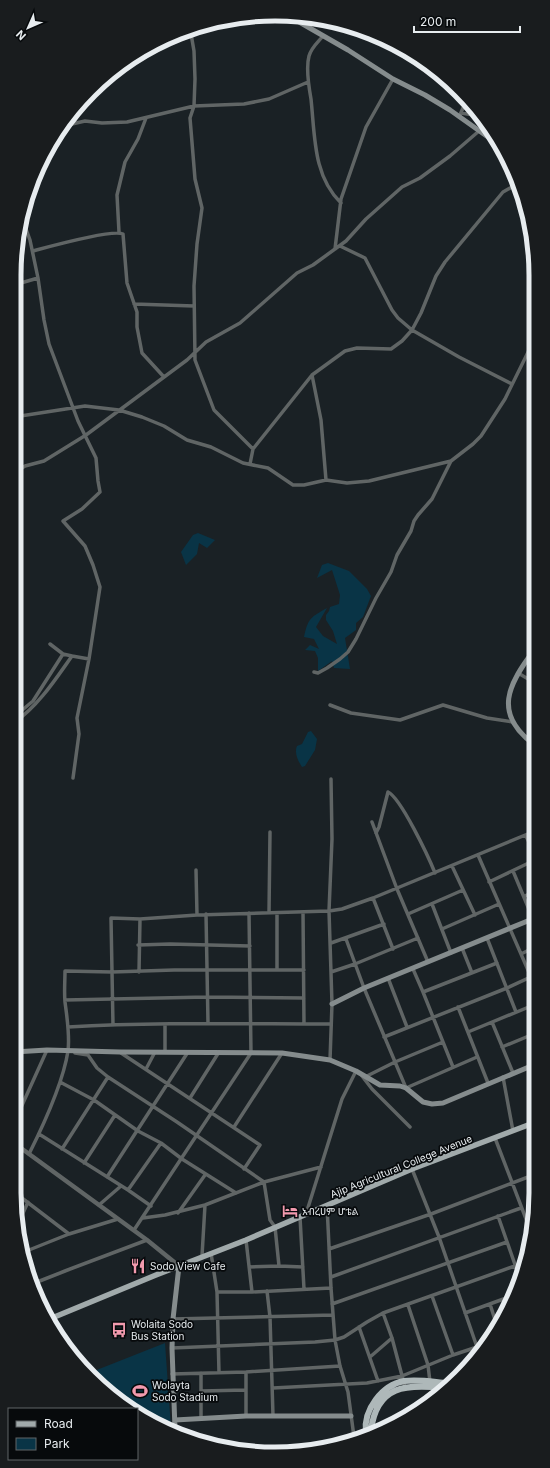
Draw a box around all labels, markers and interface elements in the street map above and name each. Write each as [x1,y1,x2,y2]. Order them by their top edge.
north arrow [8,8,48,48]
scale bar [414,8,520,34]
text: 200 m [420,14,456,29]
text: N [13,27,29,43]
street label: Ajip Agricultural College Avenue [328,1132,474,1200]
hotel icon: አብረሀም ሆቴል [281,1202,299,1220]
place label: አብረሀም ሆቴል [302,1205,359,1217]
restaurant icon: Sodo View Cafe [129,1257,147,1275]
place label: Sodo View Cafe [150,1260,226,1272]
place label: Wolaita Sodo Bus Station [131,1318,193,1342]
bus stop icon: Wolaita Sodo Bus Station [110,1321,128,1339]
place label: Wolayta Sodo Stadium [152,1379,218,1403]
sports icon: Wolayta Sodo Stadium [131,1382,149,1400]
legend [8,1408,138,1460]
text: Road [44,1416,73,1431]
text: Park [44,1436,70,1451]

